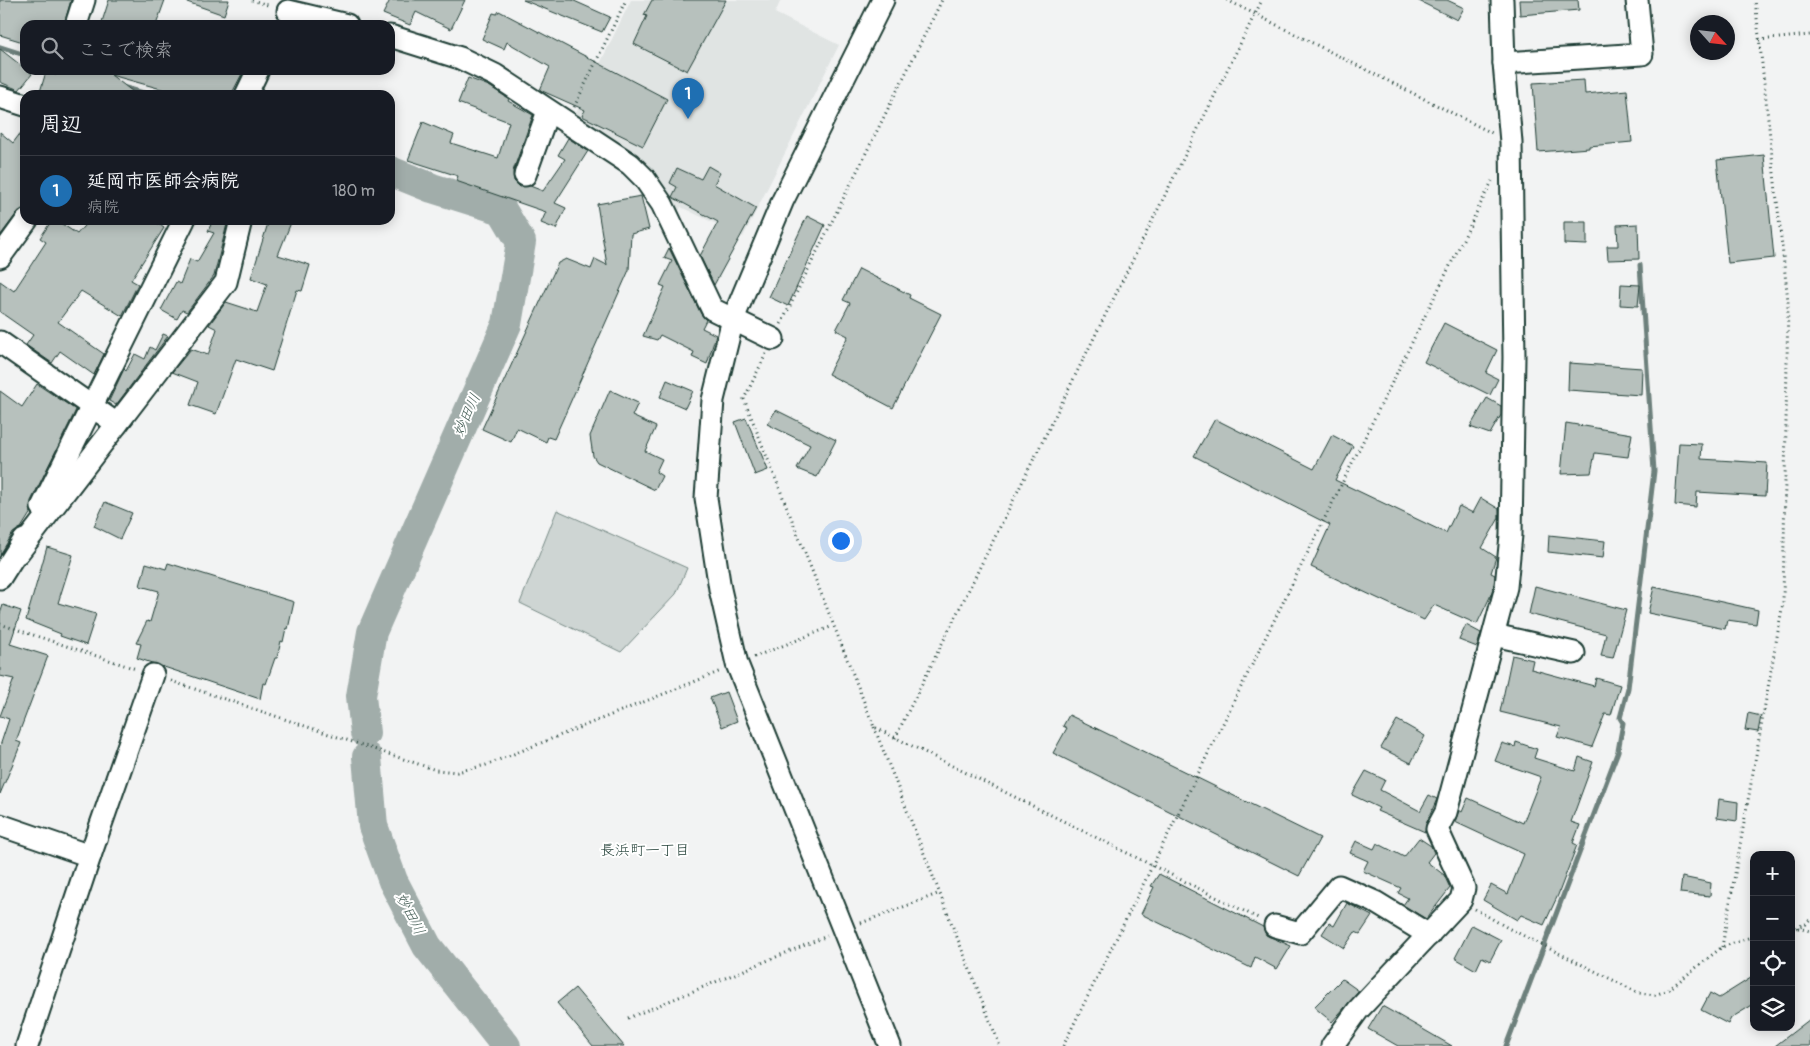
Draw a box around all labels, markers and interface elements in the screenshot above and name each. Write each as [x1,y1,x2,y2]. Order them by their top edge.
north arrow [1690,15,1735,60]
search box [20,20,395,75]
icon: search [38,34,66,62]
text: ここで検索 [78,38,173,62]
pin: 1 [672,78,704,119]
text: 周辺 [40,111,82,138]
text: 延岡市医師会病院 [87,169,239,193]
text: 1 [53,181,59,201]
text: 180 m [332,181,375,201]
text: 病院 [87,197,119,217]
water label: 妙田川 [449,391,485,439]
your location [828,528,854,554]
district label: 長浜町一丁目 [600,841,690,860]
map controls [1750,851,1795,1031]
button: + [1750,851,1795,896]
water label: 妙田川 [391,890,429,938]
button: − [1750,896,1795,941]
button: locate [1750,941,1795,986]
button: layers [1750,986,1795,1031]

